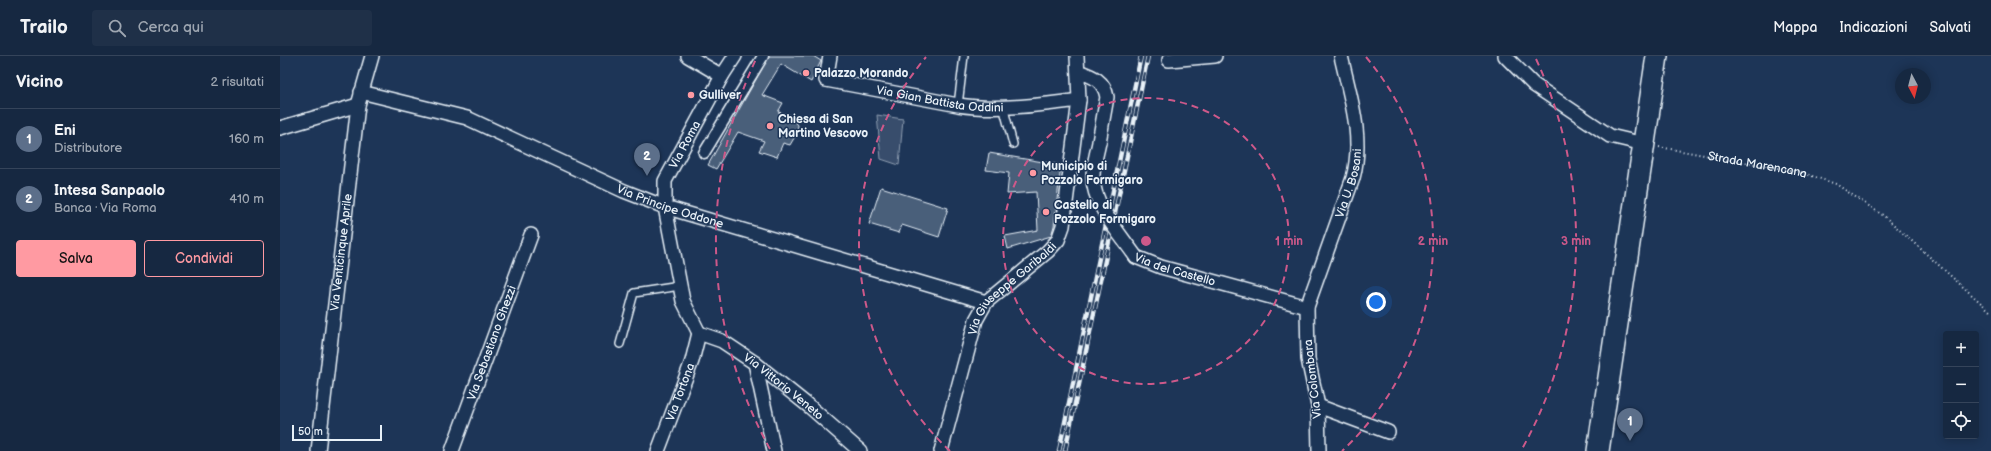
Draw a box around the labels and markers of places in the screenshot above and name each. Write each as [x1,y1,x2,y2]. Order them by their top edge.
place label: Palazzo Morando [814,66,909,81]
marker: Palazzo Morando [801,68,811,78]
place label: Gulliver [699,88,741,103]
marker: Gulliver [686,90,696,100]
place label: Chiesa di San Martino Vescovo [778,112,868,141]
marker: Chiesa di San Martino Vescovo [765,121,775,131]
pin: 2 [634,143,660,176]
place label: Municipio di Pozzolo Formigaro [1041,159,1143,188]
marker: Municipio di Pozzolo Formigaro [1028,168,1038,178]
place label: Castello di Pozzolo Formigaro [1054,198,1156,227]
marker: Castello di Pozzolo Formigaro [1041,207,1051,217]
centre of rings [1139,234,1153,248]
pin: 1 [1617,408,1643,441]

